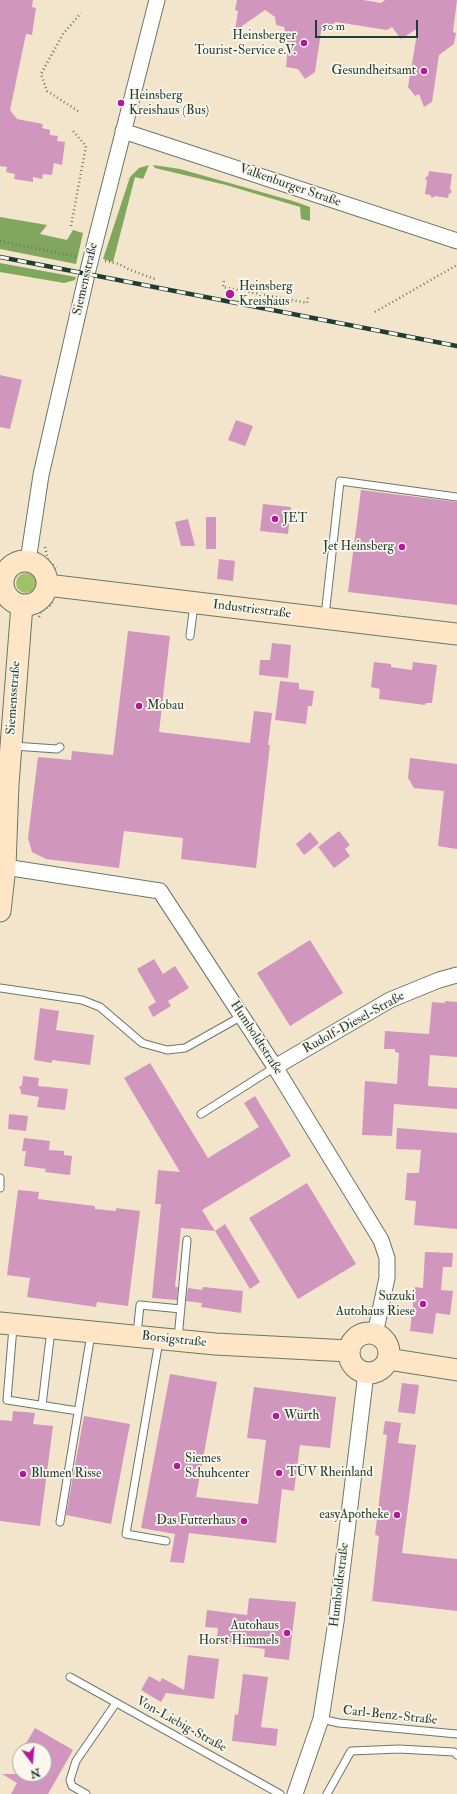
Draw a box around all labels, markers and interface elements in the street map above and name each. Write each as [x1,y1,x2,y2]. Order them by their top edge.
scale bar [317,12,420,38]
text: 50 m [322,19,345,34]
place label: Heinsberger Tourist-Service e.V. [195,28,296,59]
marker: Heinsberger Tourist-Service e.V. [299,38,309,48]
place label: Gesundheitsamt [332,63,416,79]
marker: Gesundheitsamt [419,66,429,76]
place label: Heinsberg Kreishaus (Bus) [129,88,209,119]
marker: Heinsberg Kreishaus (Bus) [116,98,126,108]
street label: Valkenburger Straße [237,161,343,211]
street label: Siemensstraße [70,241,102,317]
place label: Heinsberg Kreishaus [239,279,293,310]
marker: Heinsberg Kreishaus [224,288,236,300]
place label: JET [283,511,307,527]
marker: JET [270,514,280,524]
place label: Jet Heinsberg [323,539,394,555]
marker: Jet Heinsberg [397,542,407,552]
street label: Industriestraße [212,597,292,623]
street label: Siemensstraße [4,661,24,735]
place label: Mobau [147,698,184,714]
marker: Mobau [134,701,144,711]
street label: Rudolf-Diesel-Straße [300,989,408,1057]
street label: Humboldtstraße [226,998,286,1078]
place label: Suzuki Autohaus Riese [336,1289,415,1320]
marker: Suzuki Autohaus Riese [418,1299,428,1309]
street label: Borsigstraße [141,1329,207,1351]
place label: Würth [284,1408,319,1424]
marker: Würth [271,1411,281,1421]
place label: Siemes Schuhcenter [185,1451,250,1482]
marker: Siemes Schuhcenter [172,1461,182,1471]
place label: TÜV Rheinland [287,1465,373,1481]
place label: Blumen Risse [31,1466,101,1482]
marker: TÜV Rheinland [274,1468,284,1478]
marker: Blumen Risse [18,1469,28,1479]
place label: easyApotheke [319,1507,389,1523]
marker: easyApotheke [392,1510,402,1520]
place label: Das Futterhaus [156,1513,236,1529]
marker: Das Futterhaus [239,1516,249,1526]
street label: Humboldtstraße [327,1542,353,1628]
place label: Autohaus Horst Himmels [199,1618,279,1649]
marker: Autohaus Horst Himmels [282,1628,292,1638]
street label: Von-Liebig-Straße [133,1694,229,1756]
street label: Carl-Benz-Straße [342,1703,438,1729]
north arrow [12,1742,52,1782]
text: N [29,1765,42,1781]

